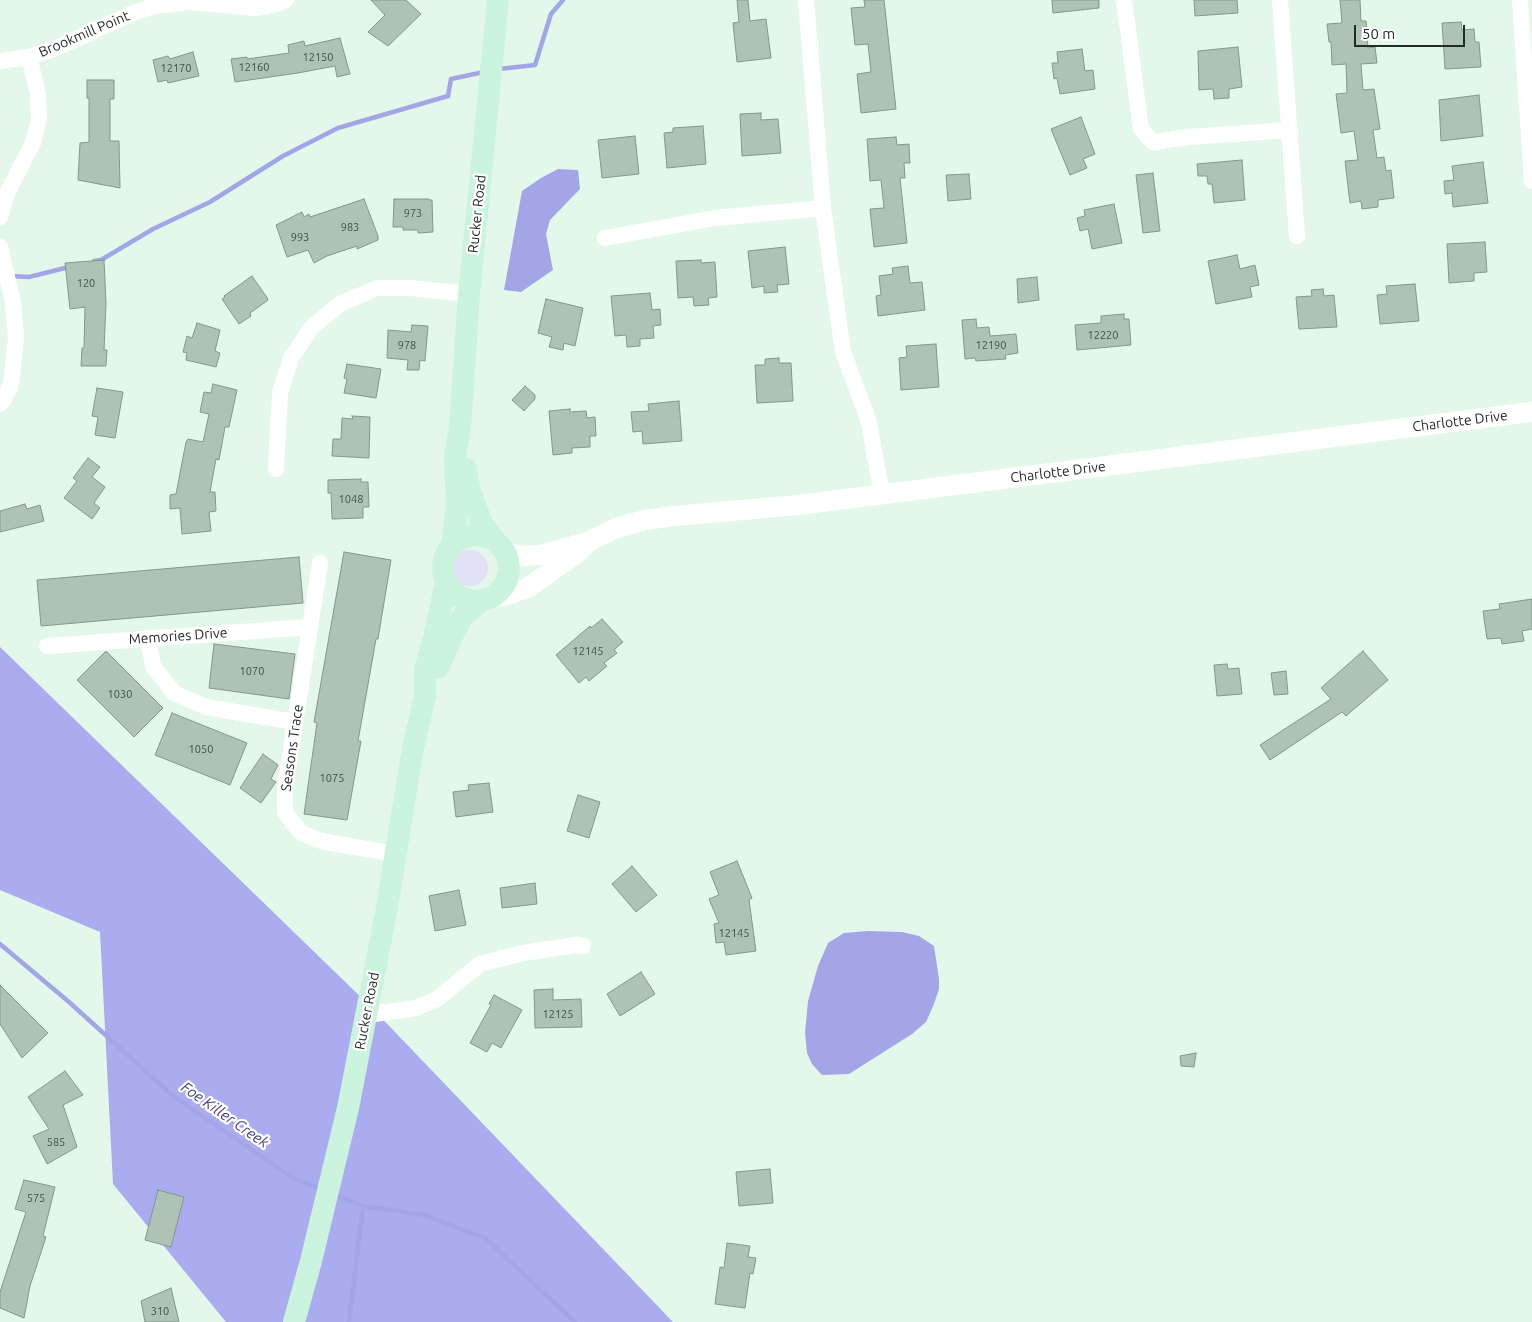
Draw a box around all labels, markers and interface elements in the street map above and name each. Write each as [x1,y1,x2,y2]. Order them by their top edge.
street label: Brookmill Point [36,7,132,61]
scale bar [1357,15,1468,47]
text: 50 m [1362,25,1395,42]
house number: 12150 [302,50,334,64]
house number: 12160 [238,60,270,74]
house number: 12170 [160,61,192,75]
street label: Rucker Road [465,174,489,254]
house number: 973 [404,206,422,220]
house number: 983 [341,220,359,234]
house number: 993 [291,230,309,244]
house number: 120 [77,276,95,290]
house number: 12220 [1087,328,1119,342]
house number: 978 [398,338,416,352]
house number: 12190 [975,338,1007,352]
street label: Charlotte Drive [1411,407,1509,435]
street label: Charlotte Drive [1009,458,1107,486]
house number: 1048 [339,492,363,506]
street label: Memories Drive [128,624,228,648]
house number: 12145 [572,644,604,658]
house number: 1070 [240,664,264,678]
house number: 1030 [108,687,132,701]
street label: Seasons Trace [278,703,306,793]
house number: 1050 [189,742,213,756]
house number: 1075 [320,771,344,785]
house number: 12145 [718,926,750,940]
street label: Rucker Road [351,971,383,1051]
house number: 12125 [542,1007,574,1021]
water label: Foe Killer Creek [178,1078,272,1152]
house number: 585 [47,1135,65,1149]
house number: 575 [27,1191,45,1205]
house number: 310 [151,1304,169,1318]

